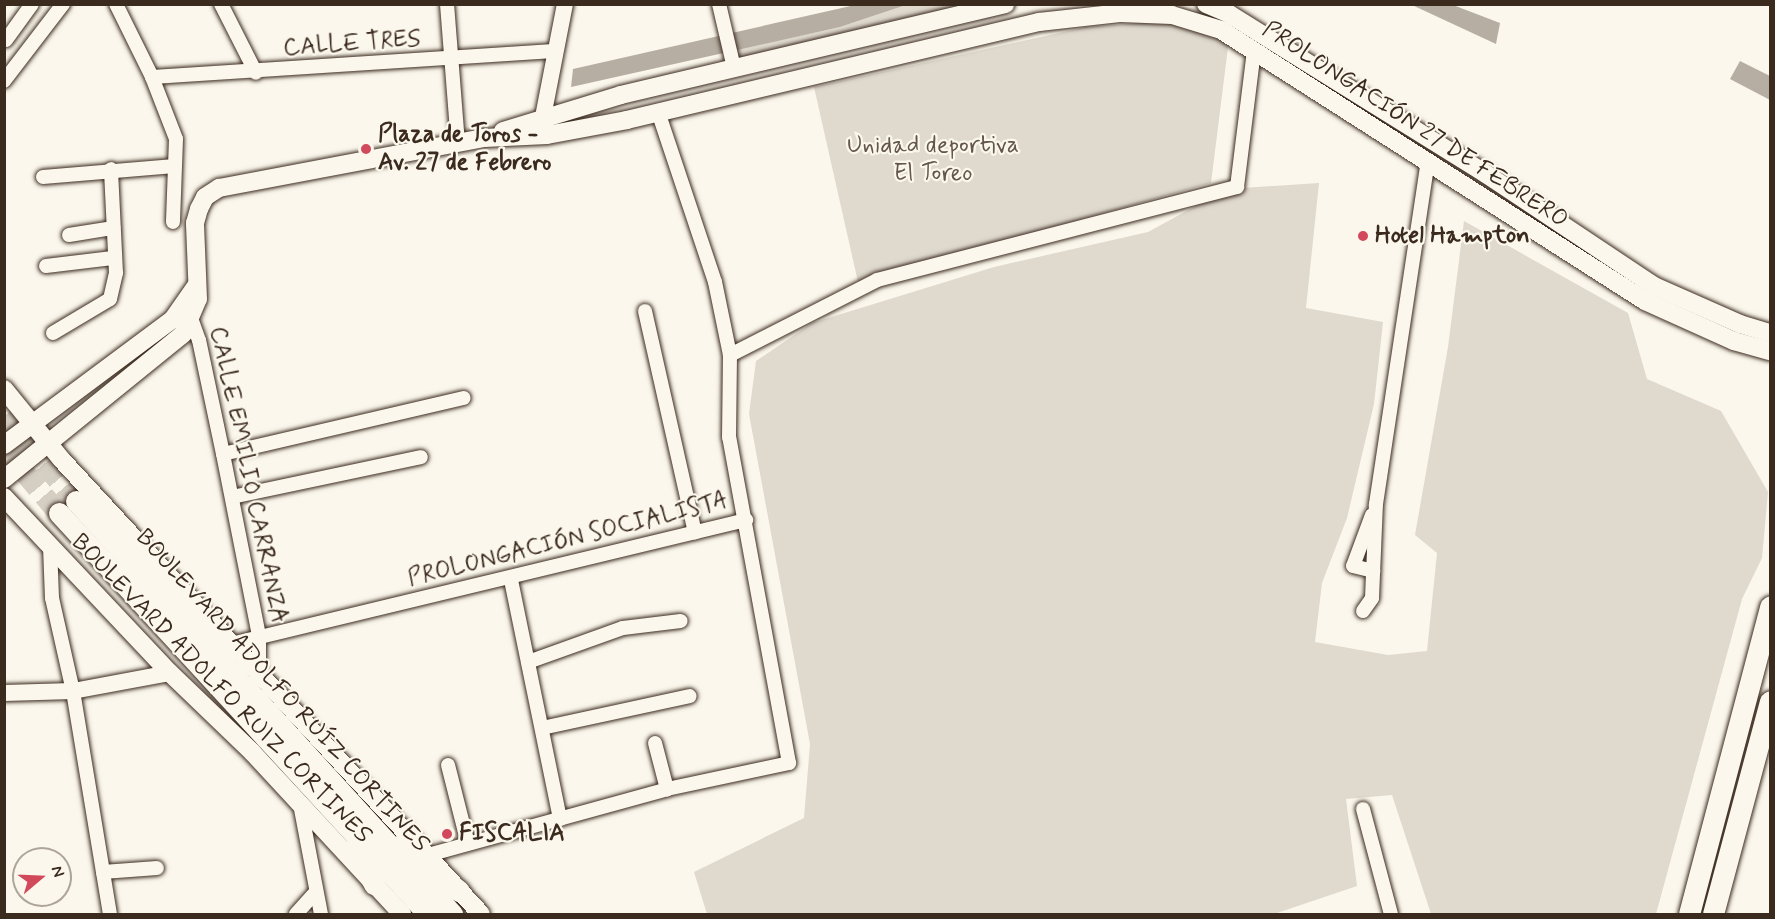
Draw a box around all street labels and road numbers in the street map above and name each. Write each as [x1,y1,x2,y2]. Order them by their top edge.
street label: PROLONGACIÓN 27 DE FEBRERO [1257,15,1573,235]
street label: CALLE TRES [282,25,422,63]
street label: CALLE EMILIO CARRANZA [203,326,293,624]
street label: PROLONGACIÓN SOCIALISTA [405,486,731,594]
street label: BOULEVARD ADOLFO RUÍZ CORTINES [131,525,433,857]
street label: BOULEVARD ADOLFO RUIZ CORTINES [65,529,377,849]

